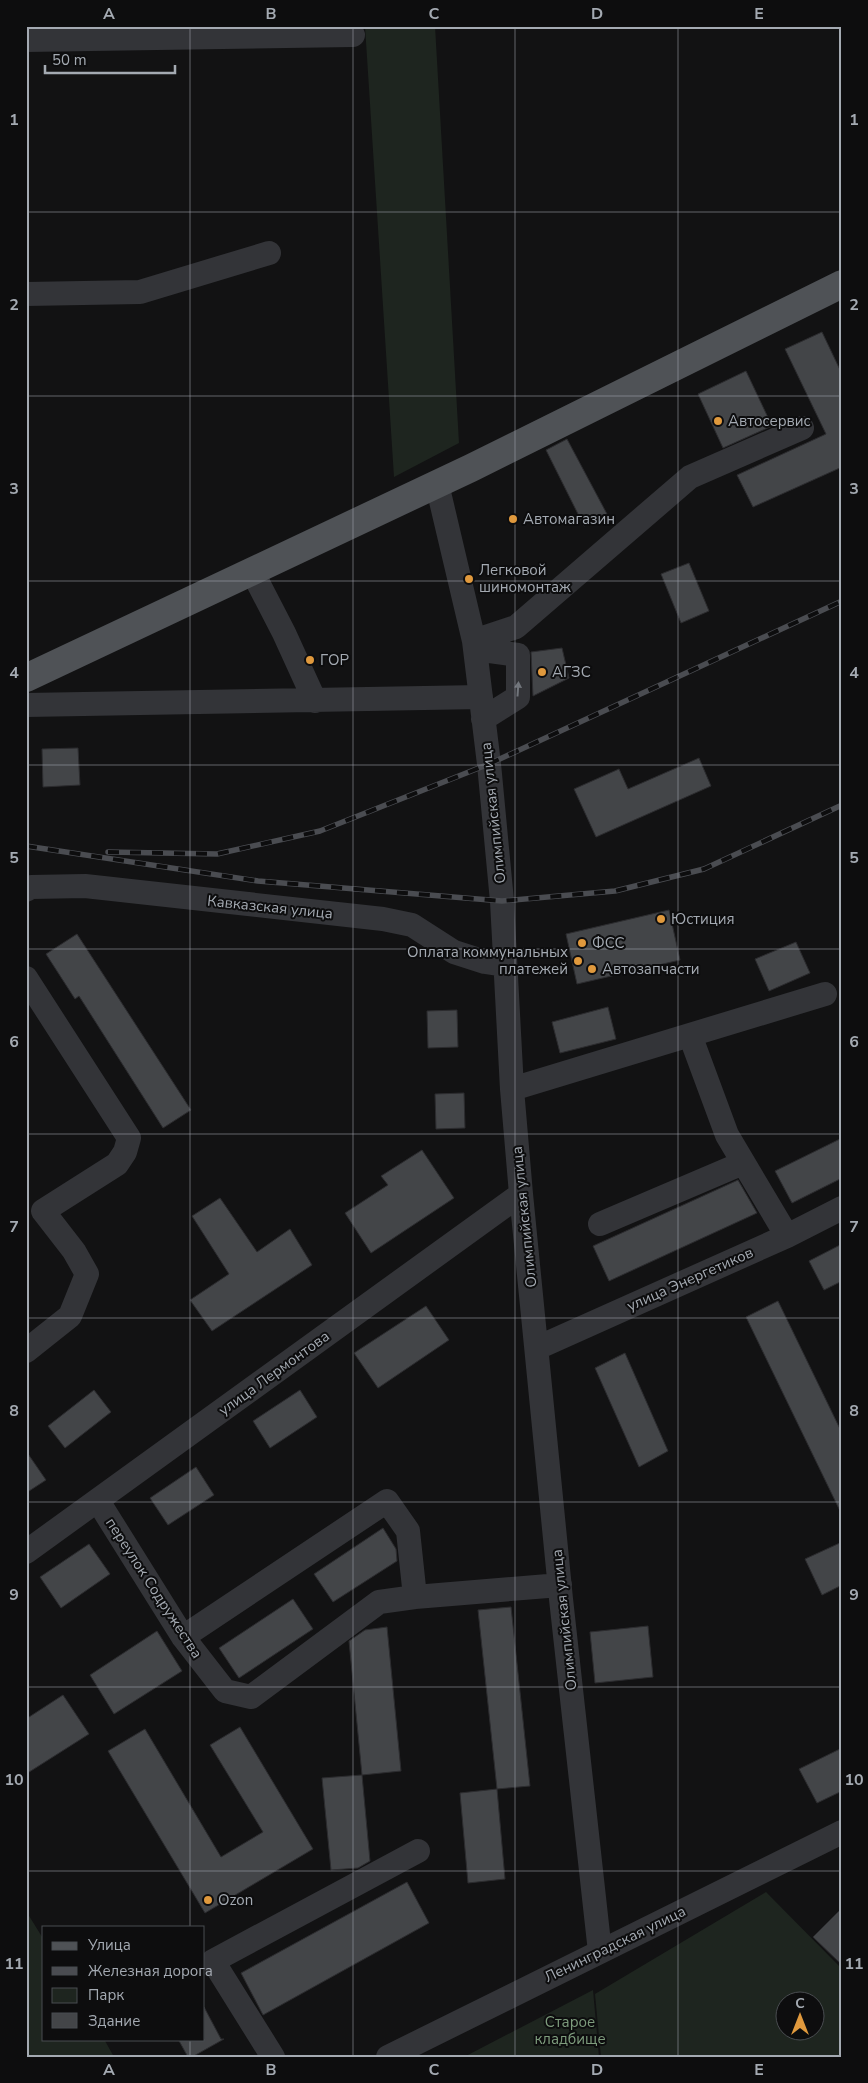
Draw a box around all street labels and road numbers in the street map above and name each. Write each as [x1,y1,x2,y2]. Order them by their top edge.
street label: Олимпийская улица [476,741,510,885]
street label: Кавказская улица [206,890,334,924]
street label: Олимпийская улица [507,1145,541,1289]
street label: улица Энергетиков [624,1242,756,1316]
street label: улица Лермонтова [215,1326,333,1420]
street label: переулок Содружества [101,1514,207,1662]
street label: Олимпийская улица [547,1548,581,1692]
street label: Ленинградская улица [541,1901,689,1987]

